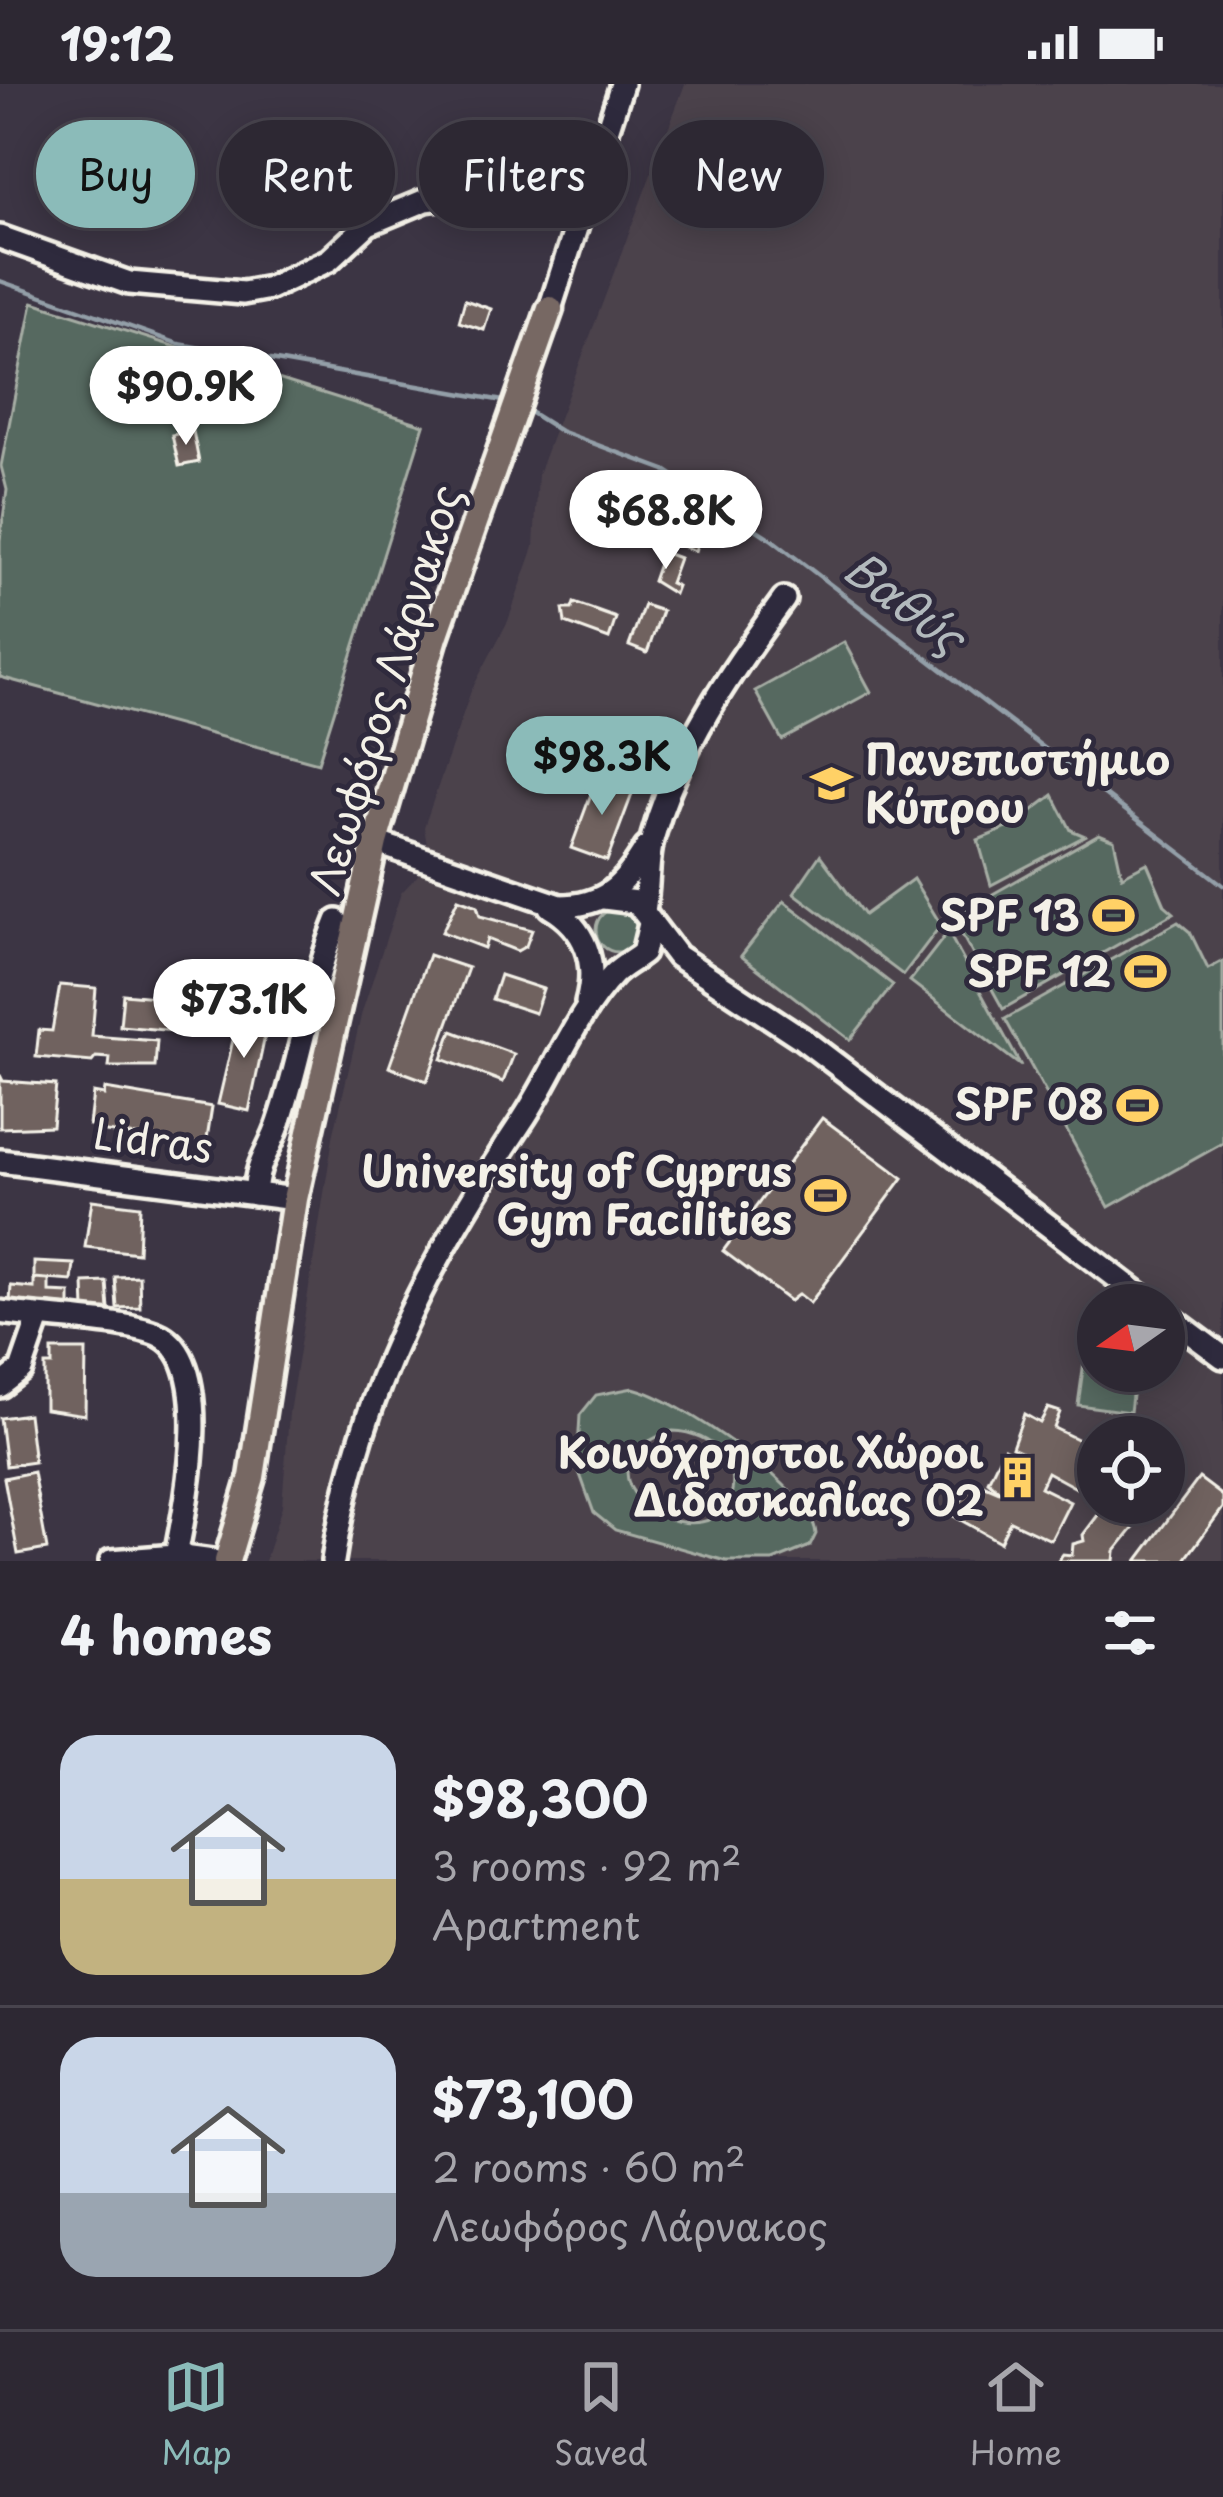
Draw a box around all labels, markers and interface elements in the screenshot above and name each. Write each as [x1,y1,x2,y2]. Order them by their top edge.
text: 19:12 [60,8,175,76]
chip: Buy [36,120,195,228]
chip: Rent [219,120,395,228]
chip: Filters [419,120,628,228]
chip: New [652,120,824,228]
pin: $90.9K [88,346,284,448]
text: $90.9K [117,355,255,414]
pin: $68.8K [568,470,764,572]
street label: Λεωφόρος Λάρνακος [291,476,476,902]
text: $68.8K [596,479,736,538]
water label: Βαθύς [831,533,983,671]
pin: $98.3K [504,716,700,818]
text: $98.3K [533,725,671,784]
place label: Πανεπιστήμιο Κύπρου [865,726,1170,837]
school or university icon: Πανεπιστήμιο Κύπρου [808,761,854,807]
place label: SPF 13 [939,882,1080,945]
sports icon: SPF 13 [1091,893,1137,939]
place label: SPF 12 [967,938,1111,1001]
sports icon: SPF 12 [1122,949,1168,995]
pin: $73.1K [146,959,342,1061]
text: $73.1K [180,968,308,1027]
place label: SPF 08 [954,1071,1104,1134]
sports icon: SPF 08 [1115,1082,1161,1128]
street label: Lidras [90,1100,217,1177]
place label: University of Cyprus Gym Facilities [361,1138,792,1249]
sports icon: University of Cyprus Gym Facilities [803,1173,849,1219]
north arrow [1077,1284,1185,1392]
map controls [1077,1284,1185,1524]
button: locate [1077,1416,1185,1524]
place label: Κοινόχρηστοι Χώροι Διδασκαλίας 02 [558,1419,984,1530]
building icon: Κοινόχρηστοι Χώροι Διδασκαλίας 02 [995,1454,1041,1500]
text: 4 homes [60,1595,272,1672]
icon: filters [1097,1600,1163,1666]
text: $98,300 [432,1758,648,1835]
icon: home [156,1783,300,1927]
text: 3 rooms · 92 m² [432,1835,742,1894]
text: Apartment [432,1894,640,1953]
text: $73,100 [432,2059,634,2136]
icon: home [156,2085,300,2229]
text: 2 rooms · 60 m² [432,2136,746,2195]
text: Λεωφόρος Λάρνακος [432,2195,828,2254]
tab: Map [161,2354,232,2476]
tab: Saved [554,2354,648,2476]
tab: Home [970,2354,1062,2476]

